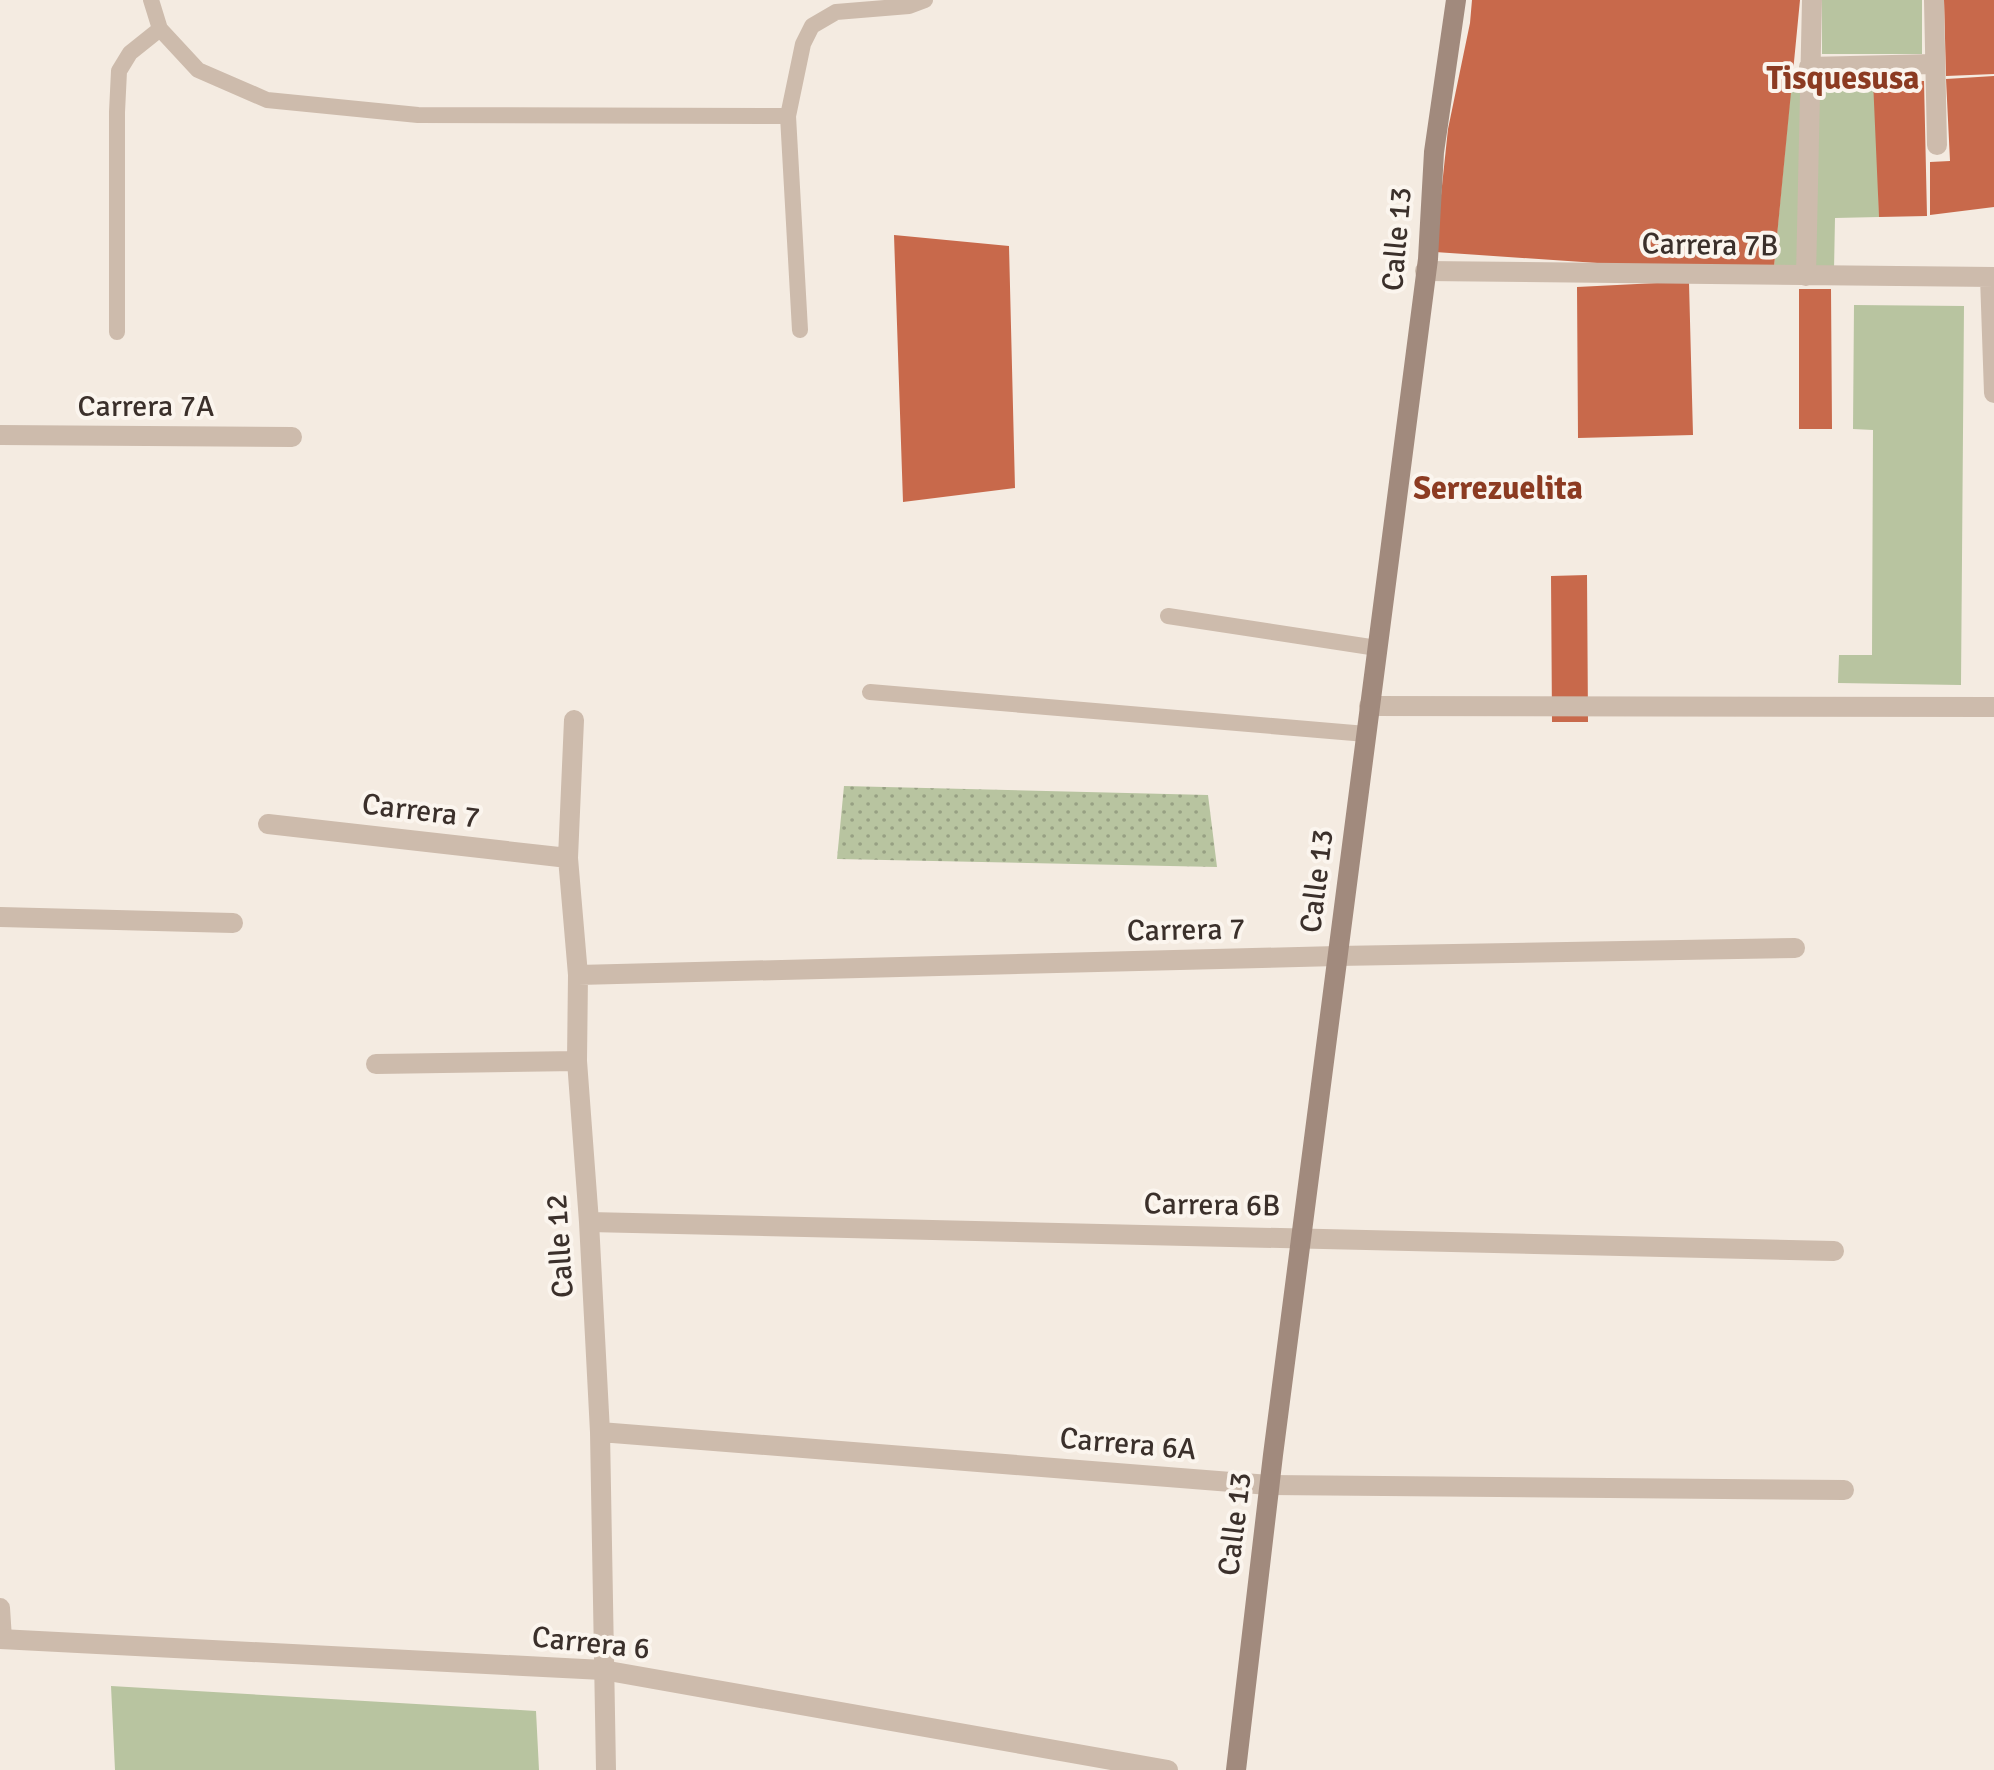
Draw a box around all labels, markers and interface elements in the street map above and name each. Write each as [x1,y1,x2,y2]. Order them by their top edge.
district label: Tisquesusa [1767,59,1919,98]
street label: Calle 13 [1374,186,1420,292]
street label: Carrera 7B [1641,225,1779,265]
street label: Carrera 7A [78,388,214,425]
district label: Serrezuelita [1413,469,1583,508]
street label: Carrera 7 [360,785,482,837]
street label: Calle 13 [1292,827,1342,935]
street label: Carrera 7 [1126,910,1246,950]
street label: Carrera 6B [1143,1185,1281,1225]
street label: Calle 12 [538,1193,582,1299]
street label: Carrera 6A [1058,1420,1198,1468]
street label: Calle 13 [1210,1470,1260,1578]
street label: Carrera 6 [530,1618,652,1668]

